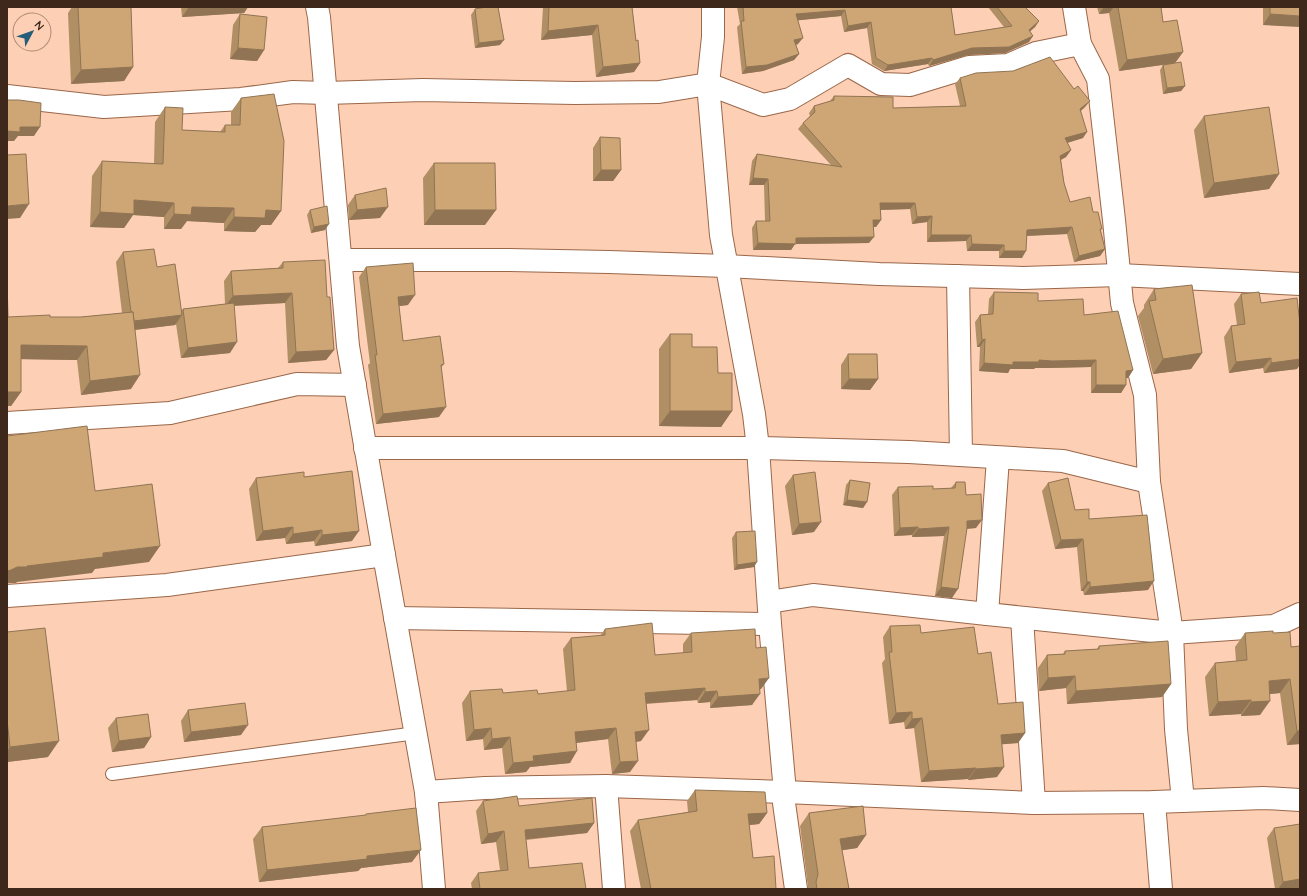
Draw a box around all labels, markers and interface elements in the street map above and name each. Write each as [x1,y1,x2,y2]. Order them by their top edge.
north arrow [12,12,52,52]
text: N [32,18,47,33]

